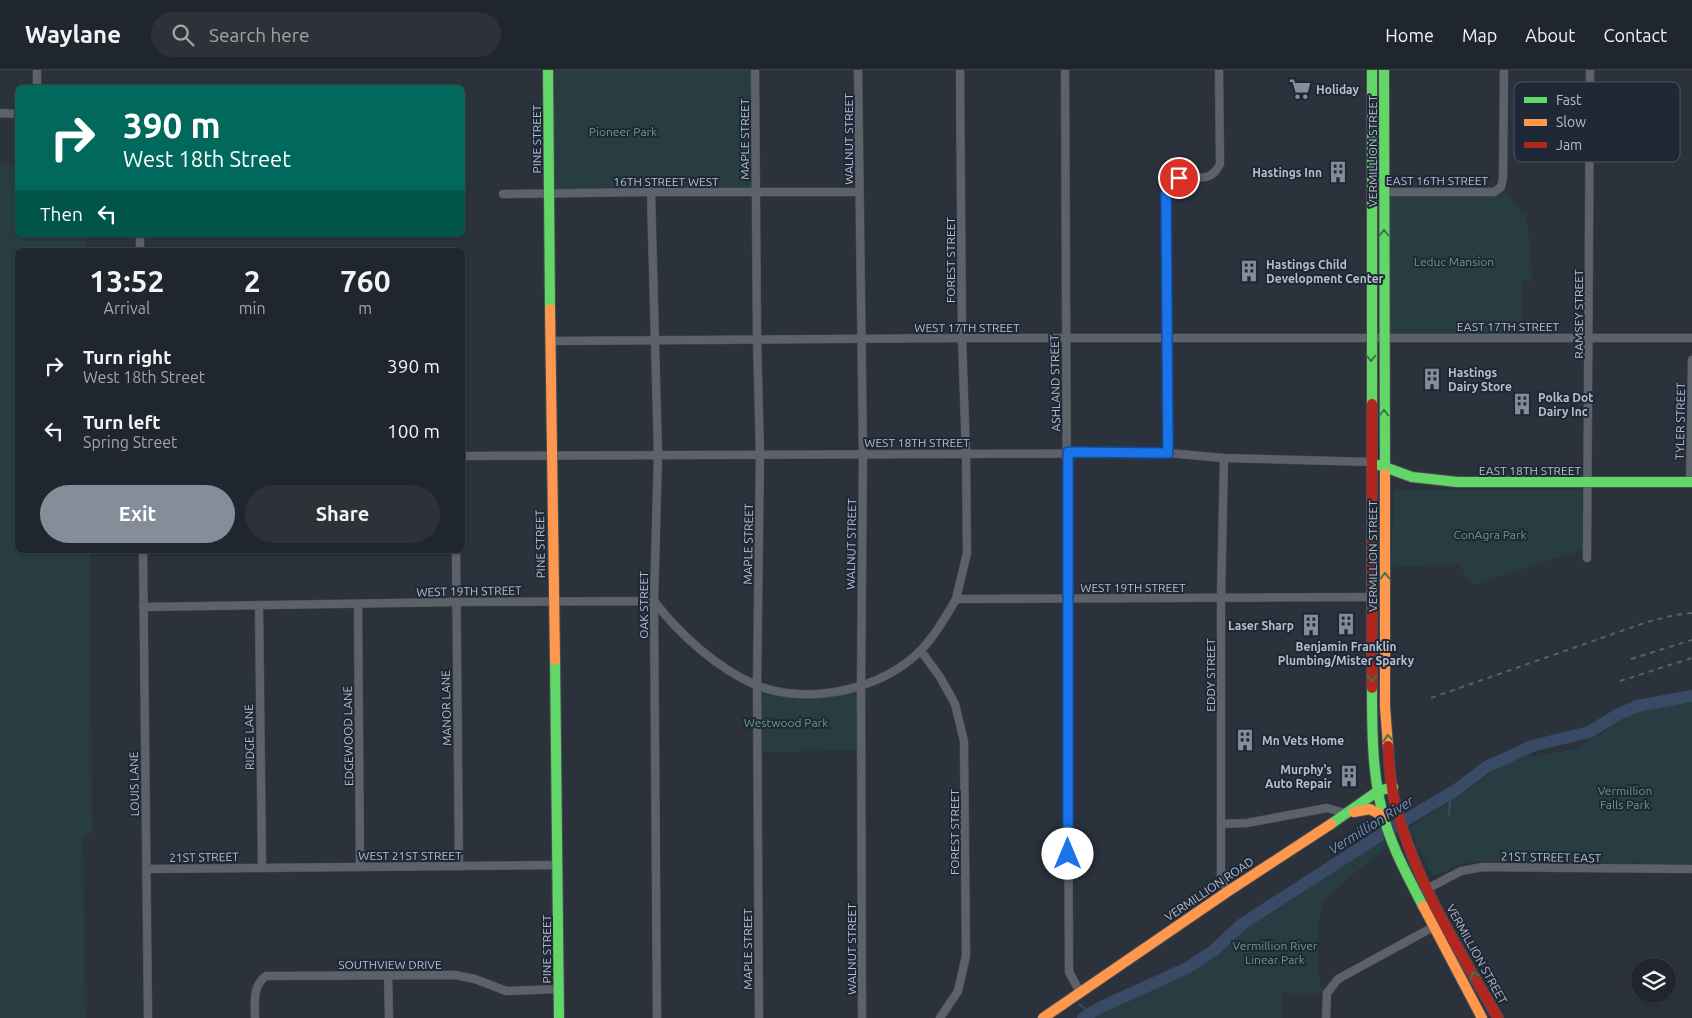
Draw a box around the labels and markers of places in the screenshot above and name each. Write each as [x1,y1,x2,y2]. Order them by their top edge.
supermarket icon: Holiday [1287,76,1313,102]
place label: Holiday [1316,83,1359,96]
pin [1158,157,1200,199]
building icon: Hastings Inn [1325,159,1351,185]
place label: Hastings Inn [1252,166,1322,179]
building icon: Hastings Child Development Center [1236,258,1262,284]
place label: Hastings Child Development Center [1266,258,1384,285]
building icon: Hastings Dairy Store [1419,366,1445,392]
place label: Hastings Dairy Store [1448,366,1512,393]
building icon: Polka Dot Dairy Inc [1509,391,1535,417]
place label: Polka Dot Dairy Inc [1538,391,1593,418]
building icon: Benjamin Franklin Plumbing/Mister Sparky [1333,611,1359,637]
building icon: Laser Sharp [1298,612,1324,638]
place label: Laser Sharp [1228,619,1294,632]
place label: Benjamin Franklin Plumbing/Mister Sparky [1278,640,1415,667]
building icon: Mn Vets Home [1232,727,1258,753]
place label: Mn Vets Home [1262,734,1344,747]
place label: Murphy's Auto Repair [1265,763,1332,790]
building icon: Murphy's Auto Repair [1336,763,1362,789]

